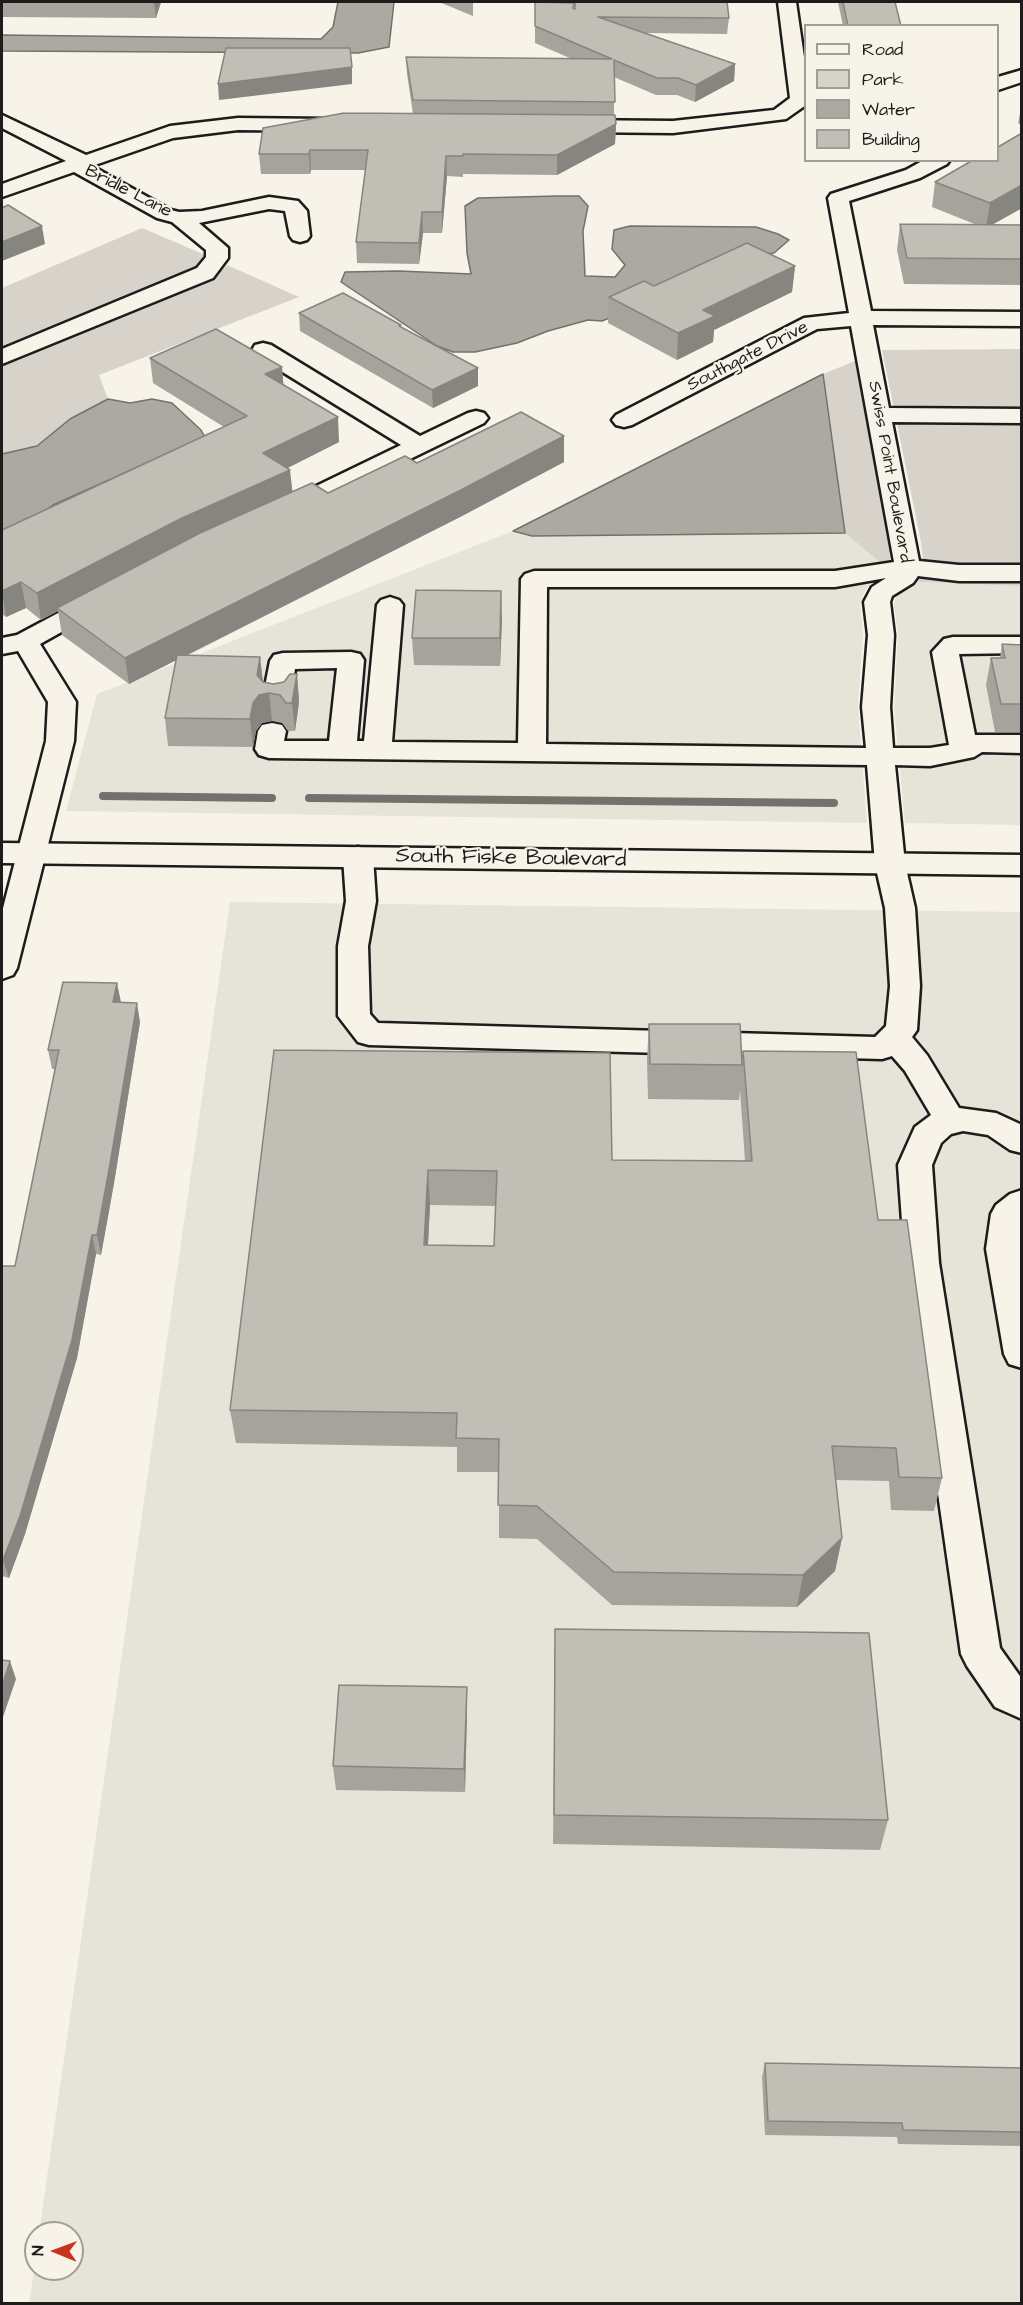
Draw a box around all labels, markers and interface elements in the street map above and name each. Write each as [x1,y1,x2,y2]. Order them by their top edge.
legend [804,24,999,162]
text: Road [862,37,903,62]
text: Park [862,67,904,92]
text: Water [862,97,915,122]
text: Building [862,127,920,152]
street label: Bridle Lane [81,161,175,223]
street label: Southgate Drive [684,317,812,397]
street label: Swiss Point Boulevard [862,379,916,565]
street label: South Fiske Boulevard [395,844,627,874]
north arrow [24,2221,84,2281]
text: N [27,2246,49,2256]

